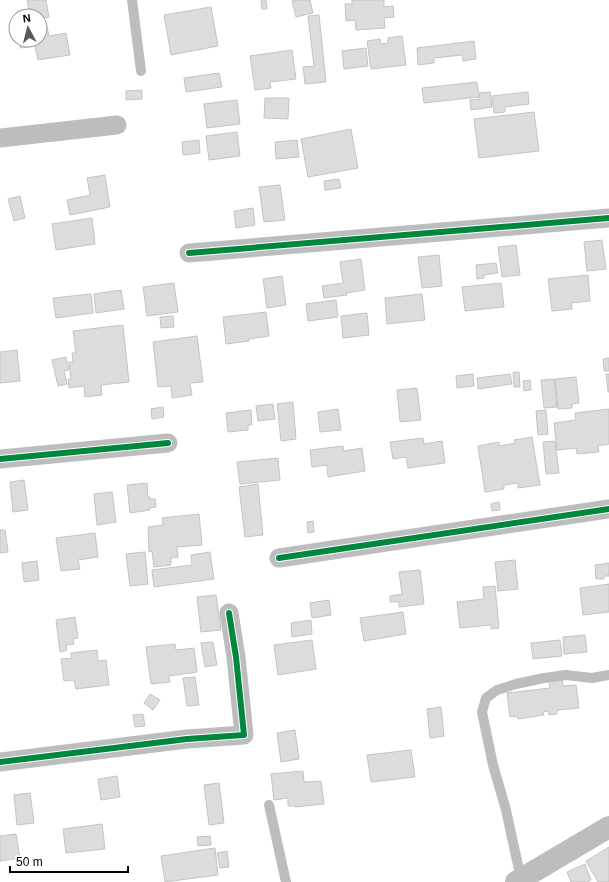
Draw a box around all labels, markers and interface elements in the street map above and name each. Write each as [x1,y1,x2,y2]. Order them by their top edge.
north arrow [8,8,48,48]
text: N [22,12,32,25]
scale bar [10,848,128,874]
text: 50 m [16,855,43,869]

